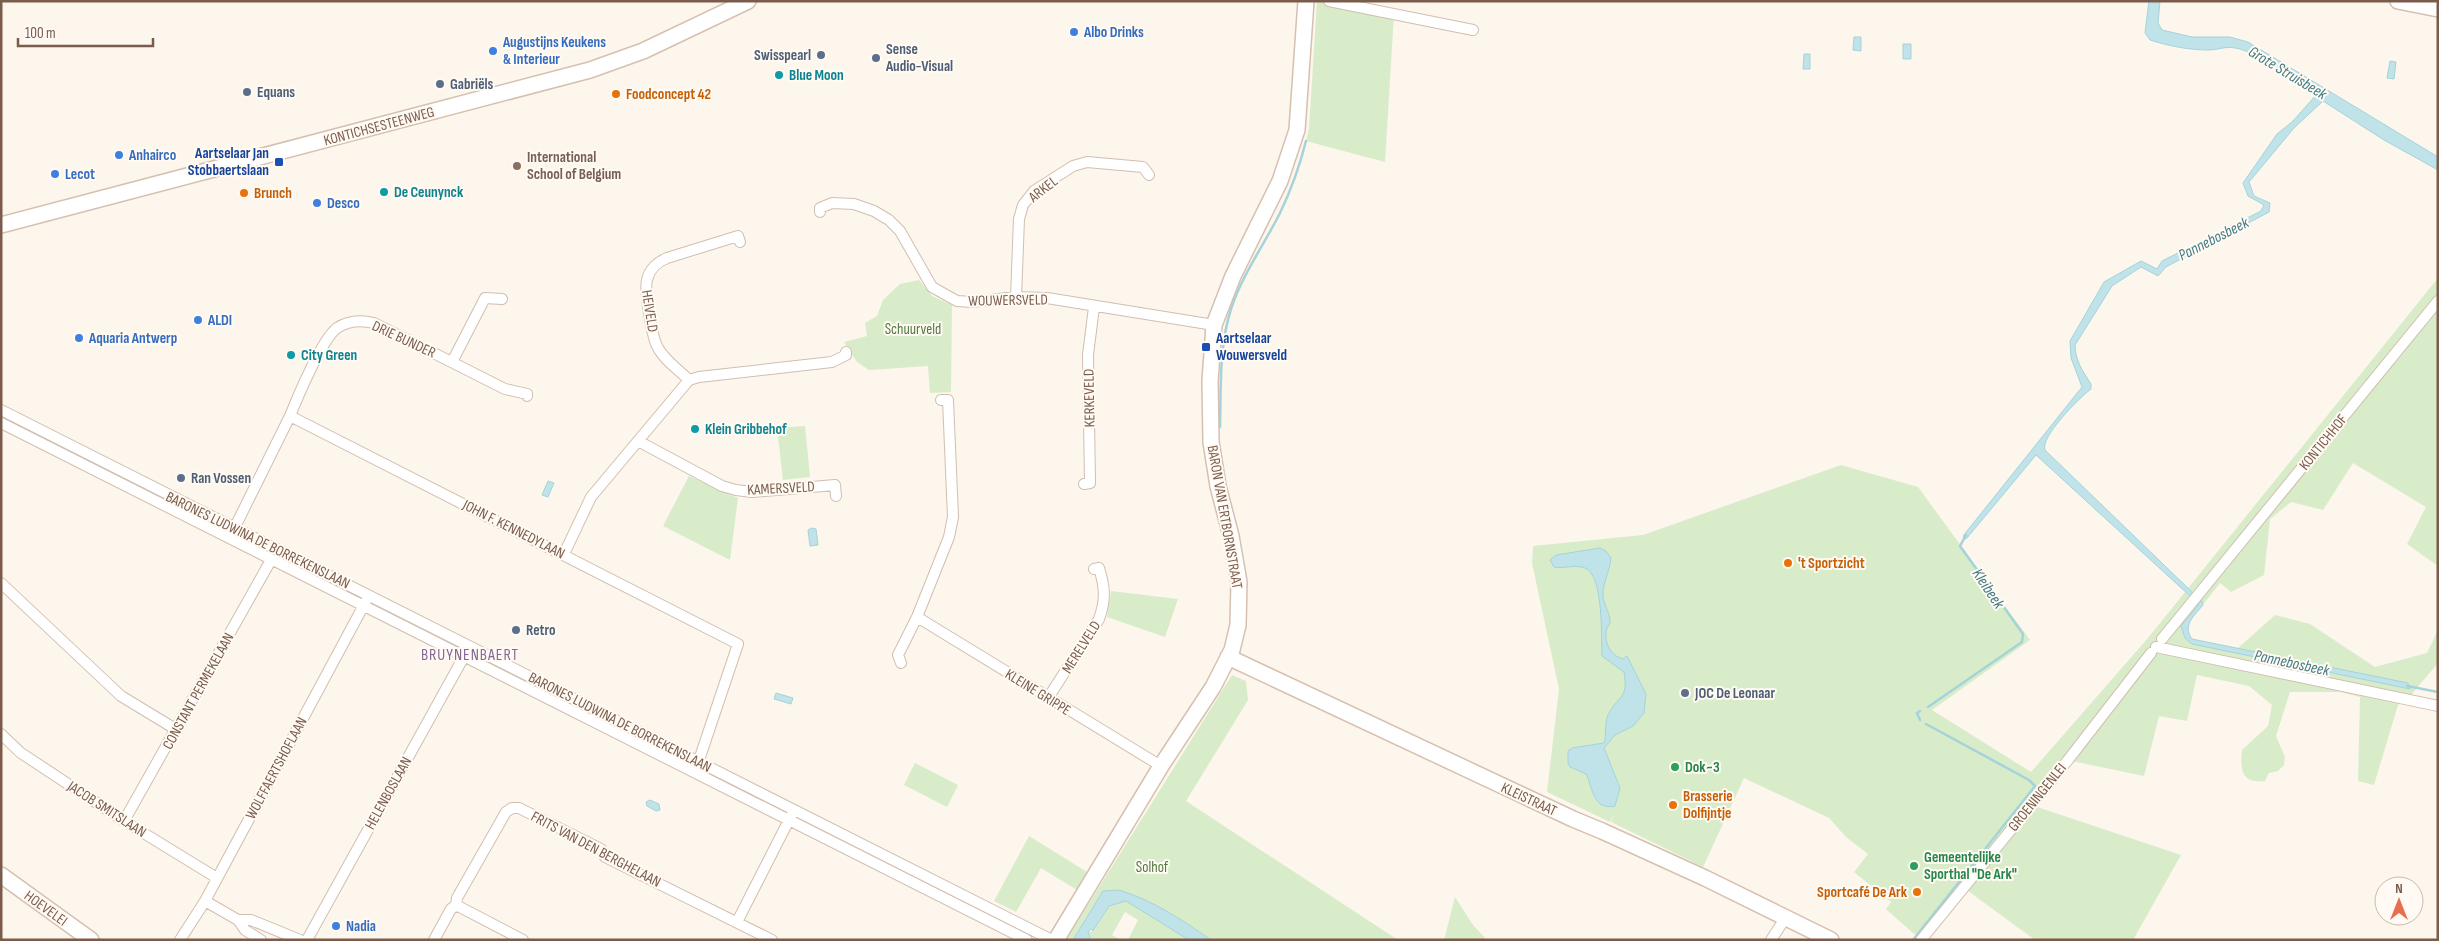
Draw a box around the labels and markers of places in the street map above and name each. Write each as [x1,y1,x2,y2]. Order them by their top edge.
place label: Albo Drinks [1083,23,1144,42]
marker: Albo Drinks [1068,26,1080,38]
place label: Augustijns Keukens & Interieur [502,33,606,69]
place label: Sense Audio-Visual [885,40,953,76]
marker: Augustijns Keukens & Interieur [487,45,499,57]
place label: Swisspearl [754,46,811,65]
marker: Swisspearl [815,49,827,61]
marker: Sense Audio-Visual [870,52,882,64]
place label: Blue Moon [789,66,844,85]
marker: Blue Moon [773,69,785,81]
place label: Gabriëls [450,75,494,94]
marker: Gabriëls [434,78,446,90]
place label: Equans [257,83,295,102]
place label: Foodconcept 42 [626,85,711,104]
marker: Equans [241,86,253,98]
marker: Foodconcept 42 [610,88,622,100]
place label: Aartselaar Jan Stobbaertslaan [188,144,269,180]
place label: Anhairco [128,146,176,165]
place label: International School of Belgium [527,148,621,184]
marker: Anhairco [113,149,125,161]
marker: Aartselaar Jan Stobbaertslaan [273,156,285,168]
marker: International School of Belgium [511,160,523,172]
place label: Lecot [65,165,95,184]
marker: Lecot [49,168,61,180]
place label: De Ceunynck [394,183,464,202]
place label: Brunch [254,184,292,203]
marker: De Ceunynck [378,186,390,198]
marker: Brunch [238,187,250,199]
place label: Desco [327,194,360,213]
marker: Desco [311,197,323,209]
place label: ALDI [207,311,232,330]
marker: ALDI [192,314,204,326]
place label: Aquaria Antwerp [88,329,177,348]
place label: Aartselaar Wouwersveld [1215,329,1287,365]
marker: Aquaria Antwerp [73,332,85,344]
marker: Aartselaar Wouwersveld [1200,341,1212,353]
place label: City Green [301,346,357,365]
marker: City Green [285,349,297,361]
place label: Klein Gribbehof [705,420,787,439]
marker: Klein Gribbehof [689,423,701,435]
place label: Ran Vossen [191,469,251,488]
marker: Ran Vossen [175,472,187,484]
place label: 't Sportzicht [1798,554,1865,573]
marker: 't Sportzicht [1782,557,1794,569]
place label: Retro [526,621,556,640]
marker: Retro [510,624,522,636]
place label: JOC De Leonaar [1694,684,1775,703]
marker: JOC De Leonaar [1679,687,1691,699]
place label: Dok~3 [1685,758,1720,777]
marker: Dok~3 [1669,761,1681,773]
place label: Brasserie Dolfijntje [1683,787,1733,823]
marker: Brasserie Dolfijntje [1667,799,1679,811]
place label: Gemeentelijke Sporthal "De Ark" [1924,848,2017,884]
marker: Gemeentelijke Sporthal "De Ark" [1908,860,1920,872]
place label: Sportcafé De Ark [1817,883,1908,902]
marker: Sportcafé De Ark [1911,886,1923,898]
place label: Nadia [346,917,376,936]
marker: Nadia [330,920,342,932]

